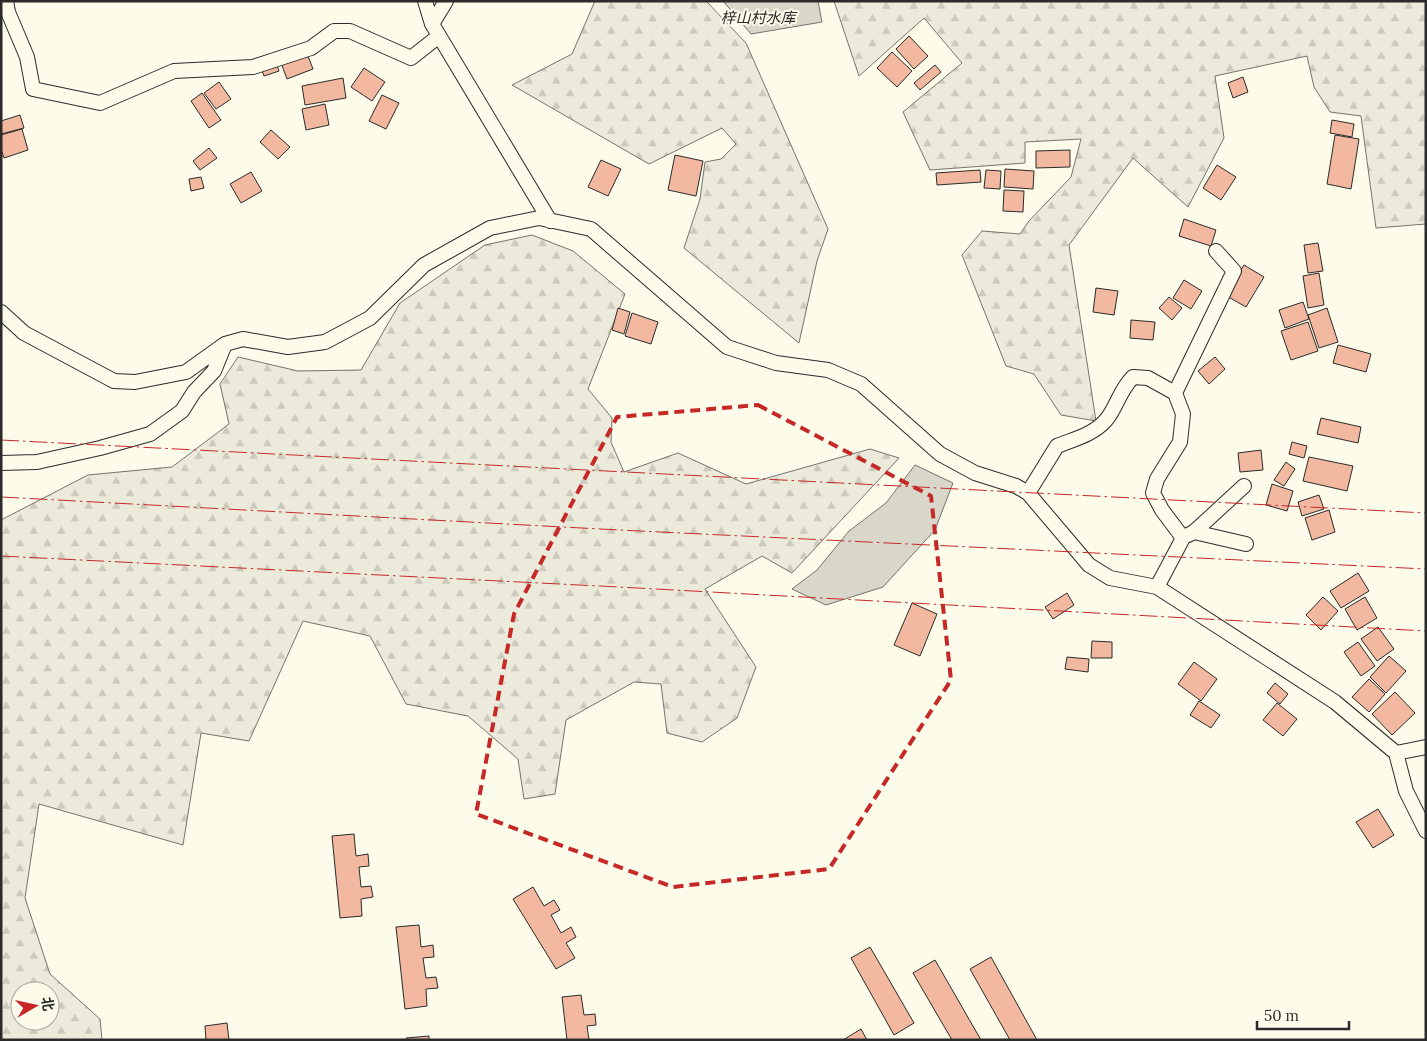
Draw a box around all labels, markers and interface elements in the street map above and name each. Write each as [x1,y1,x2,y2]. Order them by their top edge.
water label: 梓山村水库 [720,8,798,27]
north arrow [10,981,60,1031]
text: 北 [38,996,58,1012]
scale bar [1257,998,1350,1030]
text: 50 m [1264,1006,1299,1025]

